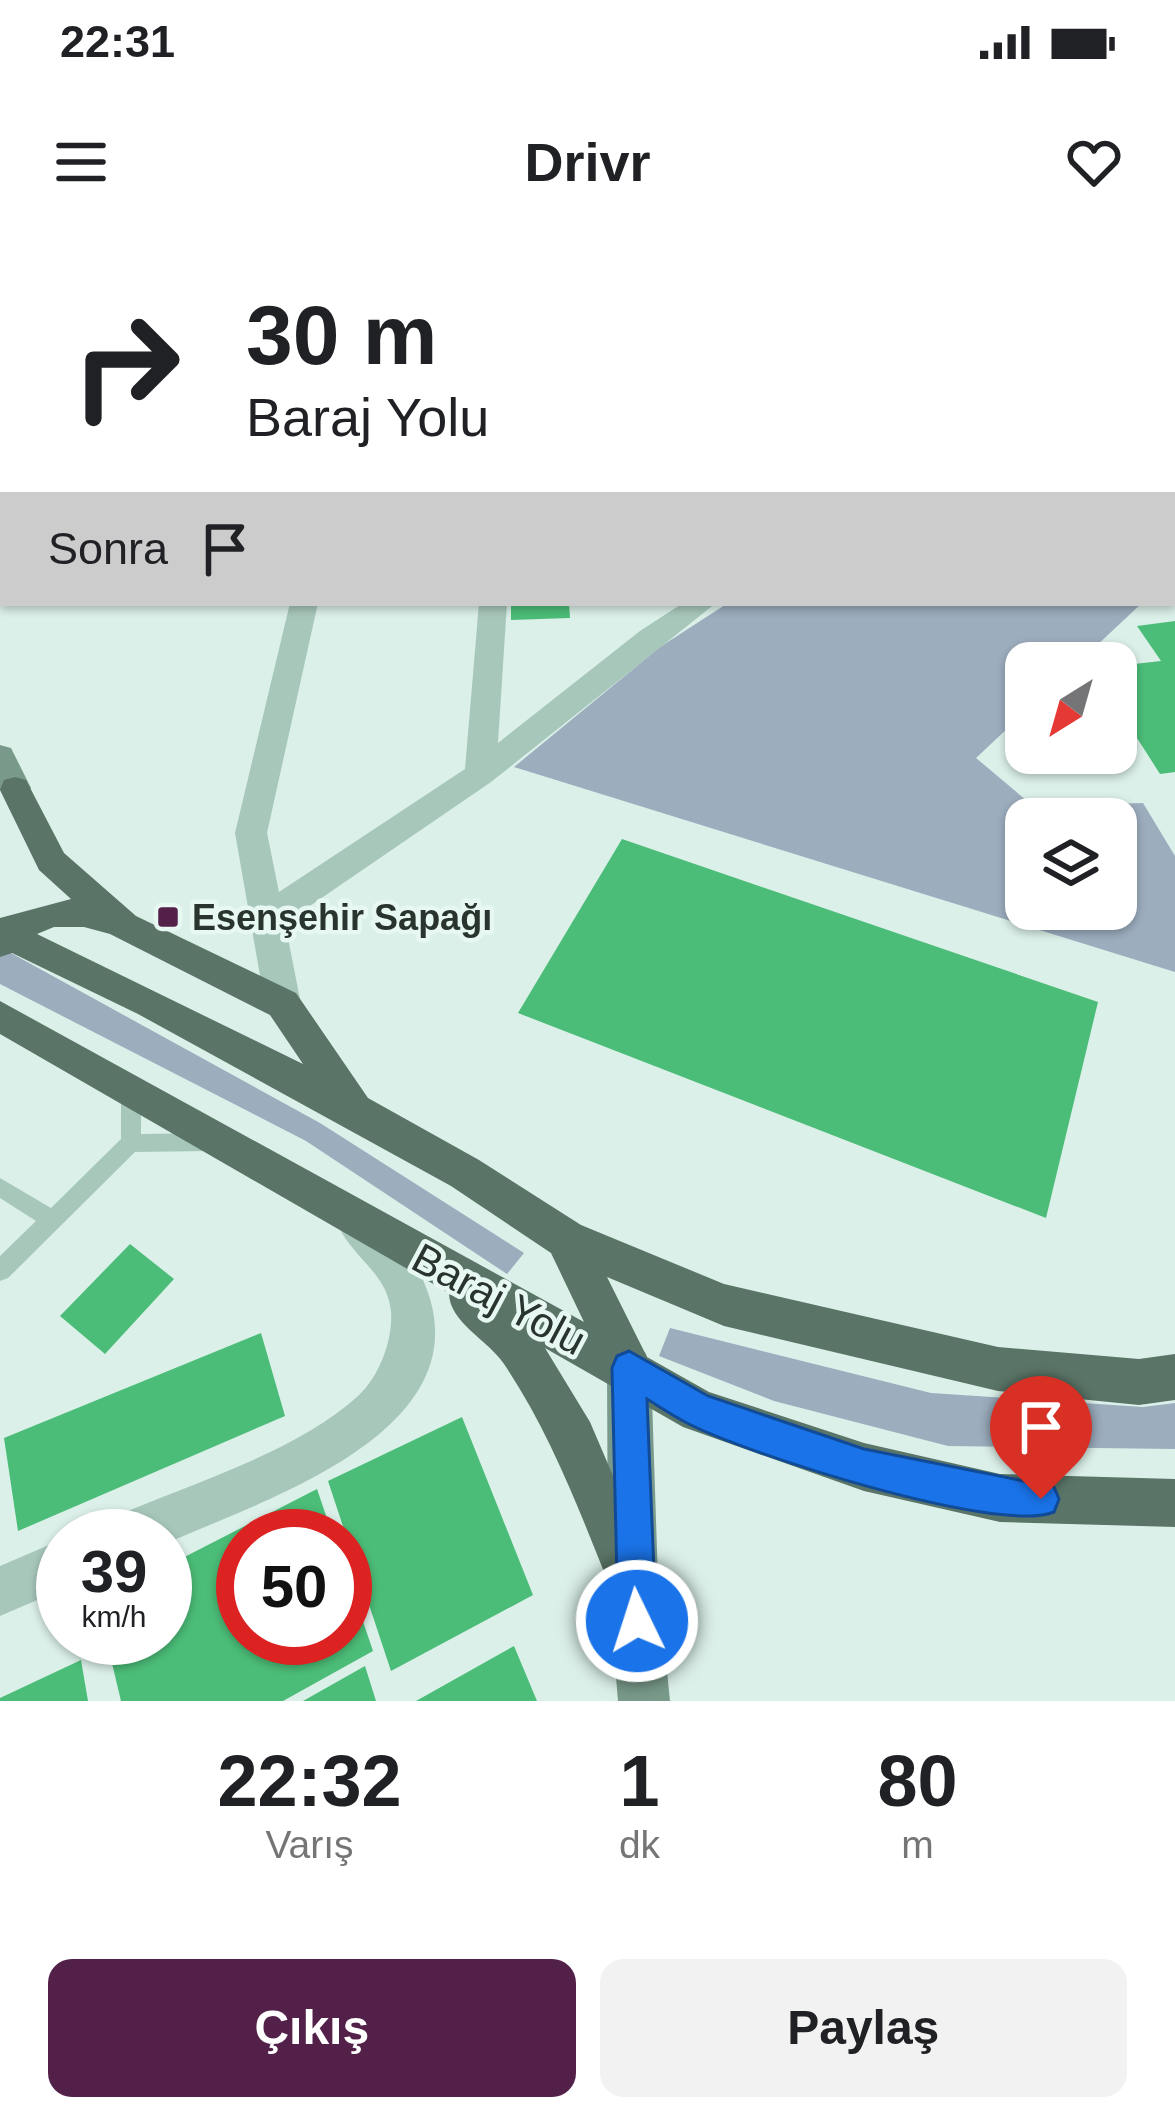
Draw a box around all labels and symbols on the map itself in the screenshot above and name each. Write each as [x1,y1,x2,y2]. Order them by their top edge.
north arrow [1005,642,1137,774]
place label: Esenşehir Sapağı [192,897,492,938]
marker: Esenşehir Sapağı [155,904,181,930]
street label: Baraj Yolu [404,1234,594,1364]
pin [990,1376,1092,1499]
speed limit sign: 50 [216,1509,372,1665]
position arrow [574,1558,700,1684]

